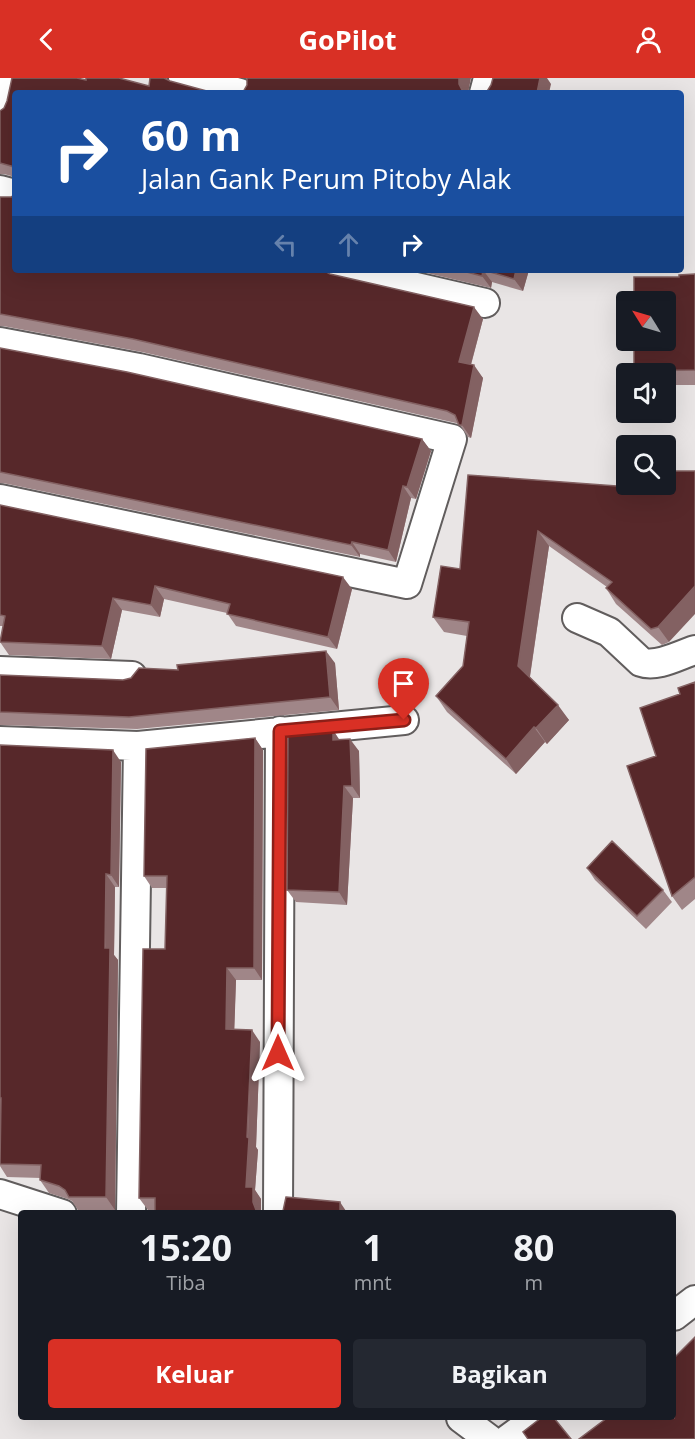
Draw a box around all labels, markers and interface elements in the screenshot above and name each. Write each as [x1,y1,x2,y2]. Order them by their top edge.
text: GoPilot [298,21,397,58]
icon: back [30,23,63,56]
icon: person [632,23,665,56]
text: 60 m [141,106,241,163]
icon: right [42,114,120,192]
text: Jalan Gank Perum Pitoby Alak [141,160,511,197]
icon: left [269,228,302,261]
icon: ahead [332,228,365,261]
icon: right [395,228,428,261]
north arrow [616,291,676,351]
map controls [616,291,676,495]
button: sound [616,363,676,423]
button: search [616,435,676,495]
pin [378,658,429,720]
icon: arrive [387,667,420,700]
position arrow [246,1021,310,1085]
text: 15:20 [140,1223,232,1272]
text: 1 [362,1223,383,1272]
text: 80 [513,1223,554,1272]
text: Tiba [166,1269,206,1296]
text: mnt [354,1269,392,1296]
text: m [525,1269,543,1296]
button: Keluar [48,1339,341,1408]
button: Bagikan [353,1339,646,1408]

